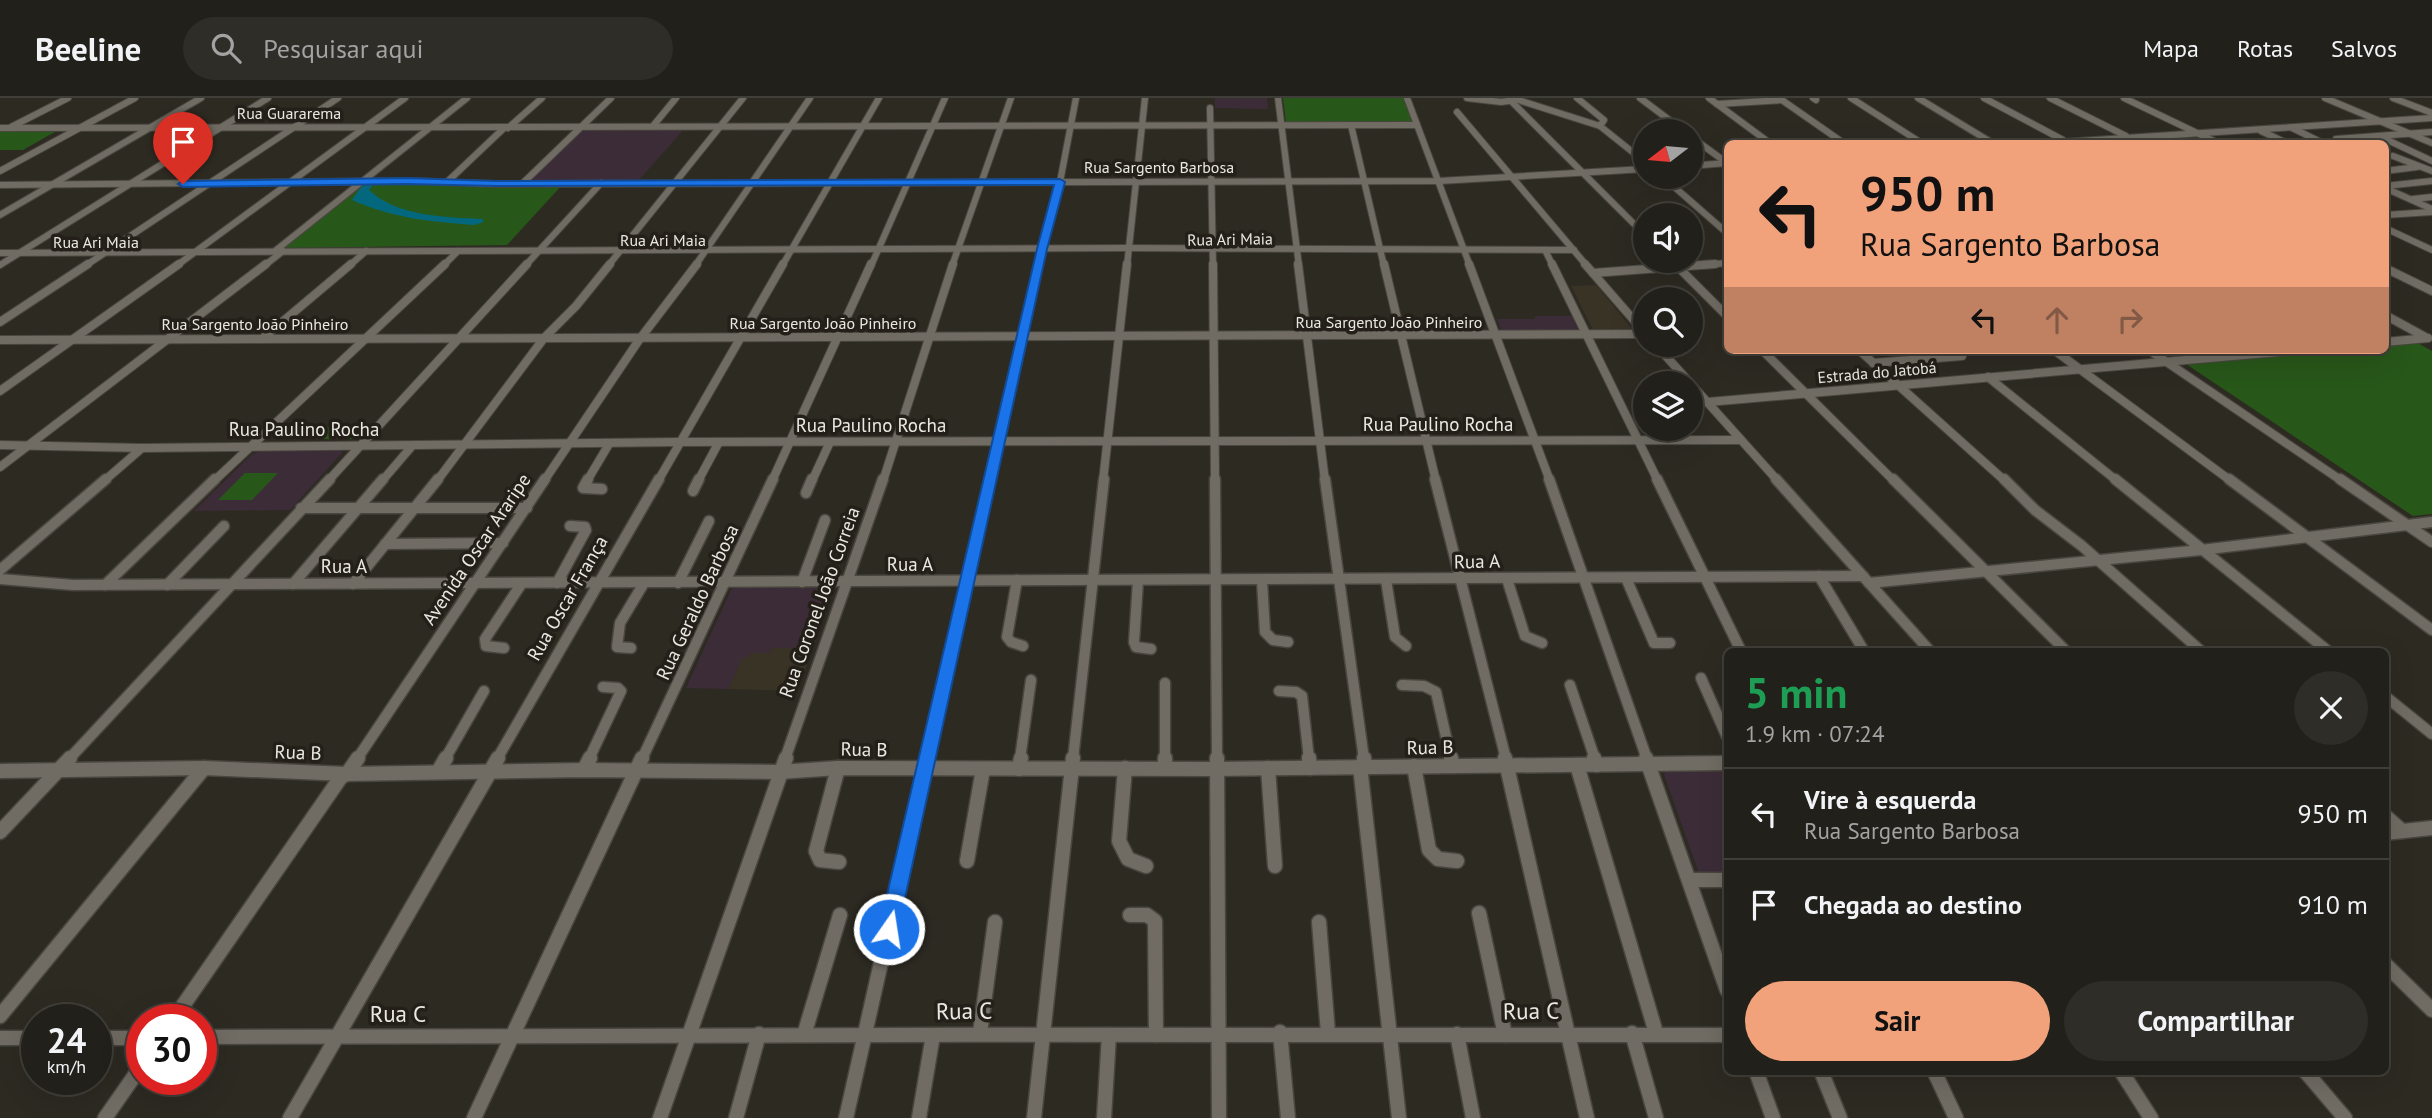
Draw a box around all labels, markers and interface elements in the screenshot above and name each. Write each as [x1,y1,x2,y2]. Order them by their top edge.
search box [183,17,673,80]
text: Beeline [35,27,141,70]
icon: search [207,29,245,67]
text: Pesquisar aqui [263,32,423,65]
text: Mapa [2143,33,2199,64]
text: Rotas [2237,33,2293,64]
text: Salvos [2331,33,2397,64]
street label: Rua Guararema [237,103,341,123]
pin [153,112,213,184]
north arrow [1633,119,1703,189]
map controls [1633,119,1703,441]
icon: arrive [164,123,202,161]
street label: Rua Sargento Barbosa [1084,157,1234,177]
text: 950 m [1860,161,1995,225]
icon: left [1745,168,1836,259]
button: sound [1633,203,1703,273]
text: Rua Sargento Barbosa [1860,223,2160,265]
street label: Rua Ari Maia [1187,228,1273,250]
street label: Rua Ari Maia [620,230,706,250]
street label: Rua Ari Maia [53,232,139,252]
button: search [1633,287,1703,357]
icon: left [1965,301,2003,339]
icon: ahead [2038,301,2076,339]
icon: right [2111,301,2149,339]
street label: Rua Sargento João Pinheiro [1296,312,1482,332]
street label: Rua Sargento João Pinheiro [730,313,916,333]
street label: Rua Sargento João Pinheiro [162,314,348,334]
street label: Estrada do Jatobá [1817,357,1937,387]
button: layers [1633,371,1703,441]
street label: Rua Paulino Rocha [1363,412,1513,436]
street label: Rua Paulino Rocha [796,413,946,437]
street label: Rua Paulino Rocha [229,417,379,441]
street label: Avenida Oscar Araripe [416,469,536,629]
street label: Rua Coronel João Correia [773,503,865,701]
street label: Rua Geraldo Barbosa [650,520,744,684]
street label: Rua Oscar França [521,531,613,665]
street label: Rua A [1454,549,1500,573]
street label: Rua A [887,552,933,576]
street label: Rua A [321,554,367,578]
text: 5 min [1745,665,1847,720]
button: close [2294,671,2368,745]
text: 1.9 km · 07:24 [1745,719,1884,748]
street label: Rua B [1406,735,1454,759]
street label: Rua B [840,737,888,761]
street label: Rua B [274,739,322,765]
text: Vire à esquerda [1804,783,1976,816]
icon: left [1745,795,1783,833]
text: 950 m [2297,797,2368,830]
text: Rua Sargento Barbosa [1804,816,2020,845]
icon: arrive [1745,886,1783,924]
text: Chegada ao destino [1804,888,2022,921]
text: 910 m [2297,888,2368,921]
position arrow [852,892,926,966]
button: Sair [1745,981,2050,1061]
button: Compartilhar [2064,981,2368,1061]
street label: Rua C [935,996,993,1025]
street label: Rua C [1502,996,1560,1025]
street label: Rua C [370,999,426,1028]
speed limit sign: 30 [126,1004,217,1095]
text: 24 [47,1017,86,1063]
text: km/h [47,1055,86,1078]

